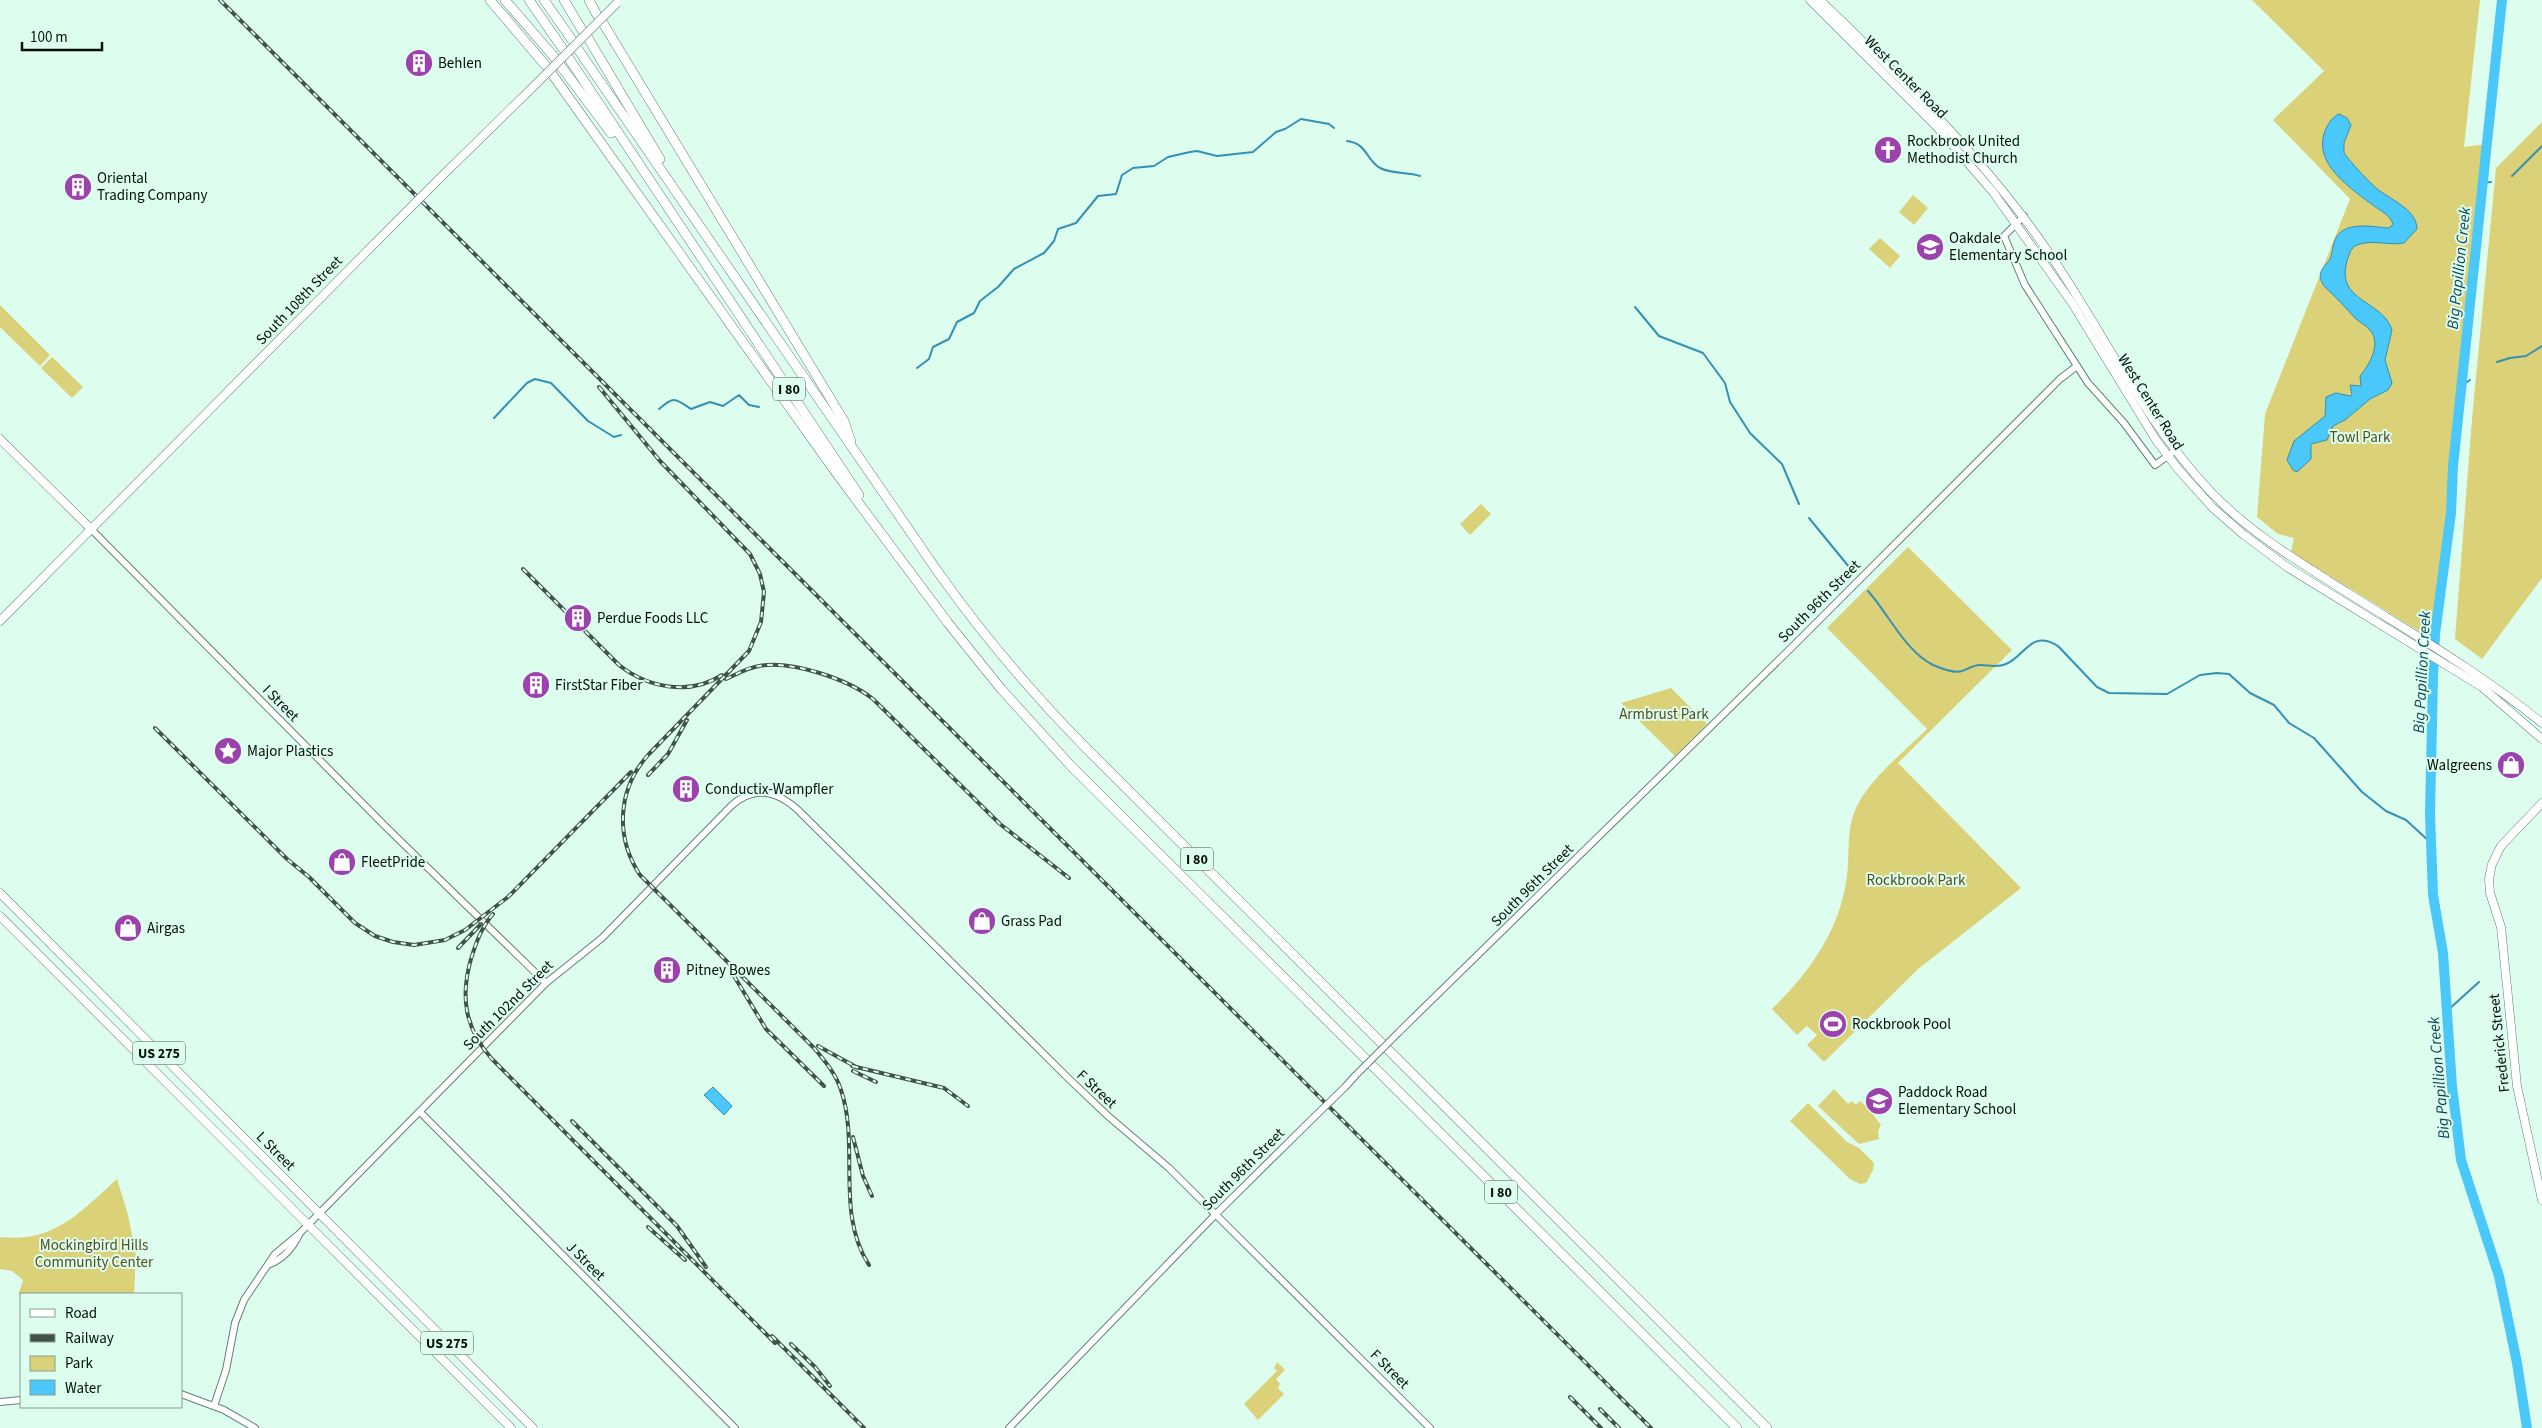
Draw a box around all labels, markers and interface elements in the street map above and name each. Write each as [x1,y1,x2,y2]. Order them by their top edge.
scale bar [22,20,102,52]
text: 100 m [30,27,68,48]
street label: West Center Road [1859,31,1952,124]
building icon: Behlen [404,48,434,78]
place label: Behlen [438,53,482,74]
place label: Rockbrook United Methodist Church [1907,131,2020,169]
church icon: Rockbrook United Methodist Church [1873,135,1903,165]
place label: Oriental Trading Company [97,168,208,206]
building icon: Oriental Trading Company [63,172,93,202]
water label: Big Papillion Creek [2442,206,2476,330]
place label: Oakdale Elementary School [1949,228,2067,266]
school or university icon: Oakdale Elementary School [1915,232,1945,262]
street label: South 108th Street [251,251,347,350]
street label: West Center Road [2112,350,2189,455]
road number: I 80 [773,378,805,400]
park label: Towl Park [2330,427,2391,448]
street label: South 96th Street [1773,555,1865,647]
building icon: Perdue Foods LLC [563,603,593,633]
place label: Perdue Foods LLC [597,608,709,629]
water label: Big Papillion Creek [2408,610,2436,734]
building icon: FirstStar Fiber [521,670,551,700]
place label: FirstStar Fiber [555,675,643,696]
street label: I Street [257,680,304,727]
park label: Armbrust Park [1619,704,1709,725]
place icon: Major Plastics [213,736,243,766]
place label: Major Plastics [247,741,333,762]
shop icon: Walgreens [2496,750,2526,780]
place label: Walgreens [2427,755,2492,776]
building icon: Conductix-Wampfler [671,774,701,804]
place label: Conductix-Wampfler [705,779,834,800]
street label: South 96th Street [1486,839,1578,931]
shop icon: FleetPride [327,847,357,877]
road number: I 80 [1181,848,1213,871]
place label: FleetPride [361,852,425,873]
park label: Rockbrook Park [1867,870,1966,891]
shop icon: Grass Pad [967,906,997,936]
place label: Grass Pad [1001,911,1062,932]
shop icon: Airgas [113,913,143,943]
place label: Airgas [147,918,185,939]
street label: South 102nd Street [458,955,558,1055]
building icon: Pitney Bowes [652,955,682,985]
place label: Pitney Bowes [686,960,770,981]
street label: Frederick Street [2484,993,2515,1093]
sports icon: Rockbrook Pool [1818,1009,1848,1039]
place label: Rockbrook Pool [1852,1014,1951,1035]
water label: Big Papillion Creek [2423,1015,2455,1140]
road number: US 275 [133,1042,185,1064]
street label: F Street [1072,1065,1121,1113]
place label: Paddock Road Elementary School [1898,1082,2016,1120]
school or university icon: Paddock Road Elementary School [1864,1086,1894,1116]
street label: South 96th Street [1197,1123,1289,1215]
street label: L Street [251,1127,300,1176]
road number: I 80 [1485,1180,1517,1204]
park label: Mockingbird Hills Community Center [35,1235,154,1273]
street label: J Street [561,1237,610,1286]
legend [20,1293,182,1408]
text: Road [65,1303,97,1324]
text: Railway [65,1328,114,1349]
road number: US 275 [421,1332,473,1355]
street label: F Street [1365,1345,1414,1394]
text: Park [65,1353,94,1374]
text: Water [65,1378,102,1399]

